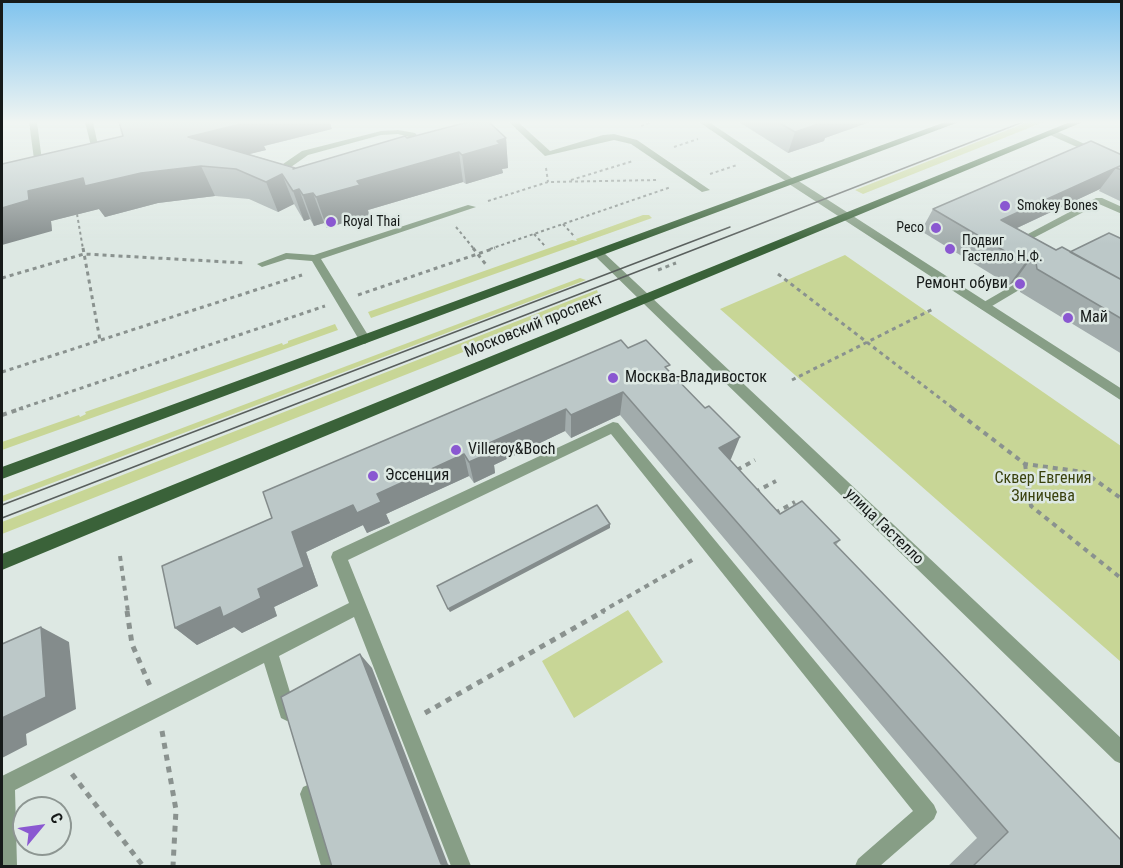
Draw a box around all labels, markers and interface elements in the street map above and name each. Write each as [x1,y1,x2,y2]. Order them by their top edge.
place label: Smokey Bones [1017,198,1098,214]
marker: Smokey Bones [998,199,1012,213]
place label: Royal Thai [343,214,400,230]
marker: Royal Thai [324,215,338,229]
place label: Ресо [896,220,924,236]
marker: Ресо [929,221,943,235]
place label: Подвиг Гастелло Н.Ф. [962,233,1043,266]
marker: Подвиг Гастелло Н.Ф. [943,242,957,256]
place label: Ремонт обуви [916,274,1008,294]
marker: Ремонт обуви [1013,277,1027,291]
street label: Московский проспект [462,289,606,363]
place label: Май [1080,308,1108,328]
marker: Май [1061,311,1075,325]
place label: Москва-Владивосток [625,368,767,388]
marker: Москва-Владивосток [606,371,620,385]
place label: Villeroy&Boch [468,440,555,460]
marker: Villeroy&Boch [449,443,463,457]
place label: Эссенция [385,466,449,486]
marker: Эссенция [366,469,380,483]
park label: Сквер Евгения Зиничева [994,469,1092,507]
street label: улица Гастелло [841,485,927,569]
north arrow [12,796,72,856]
text: С [46,809,67,827]

